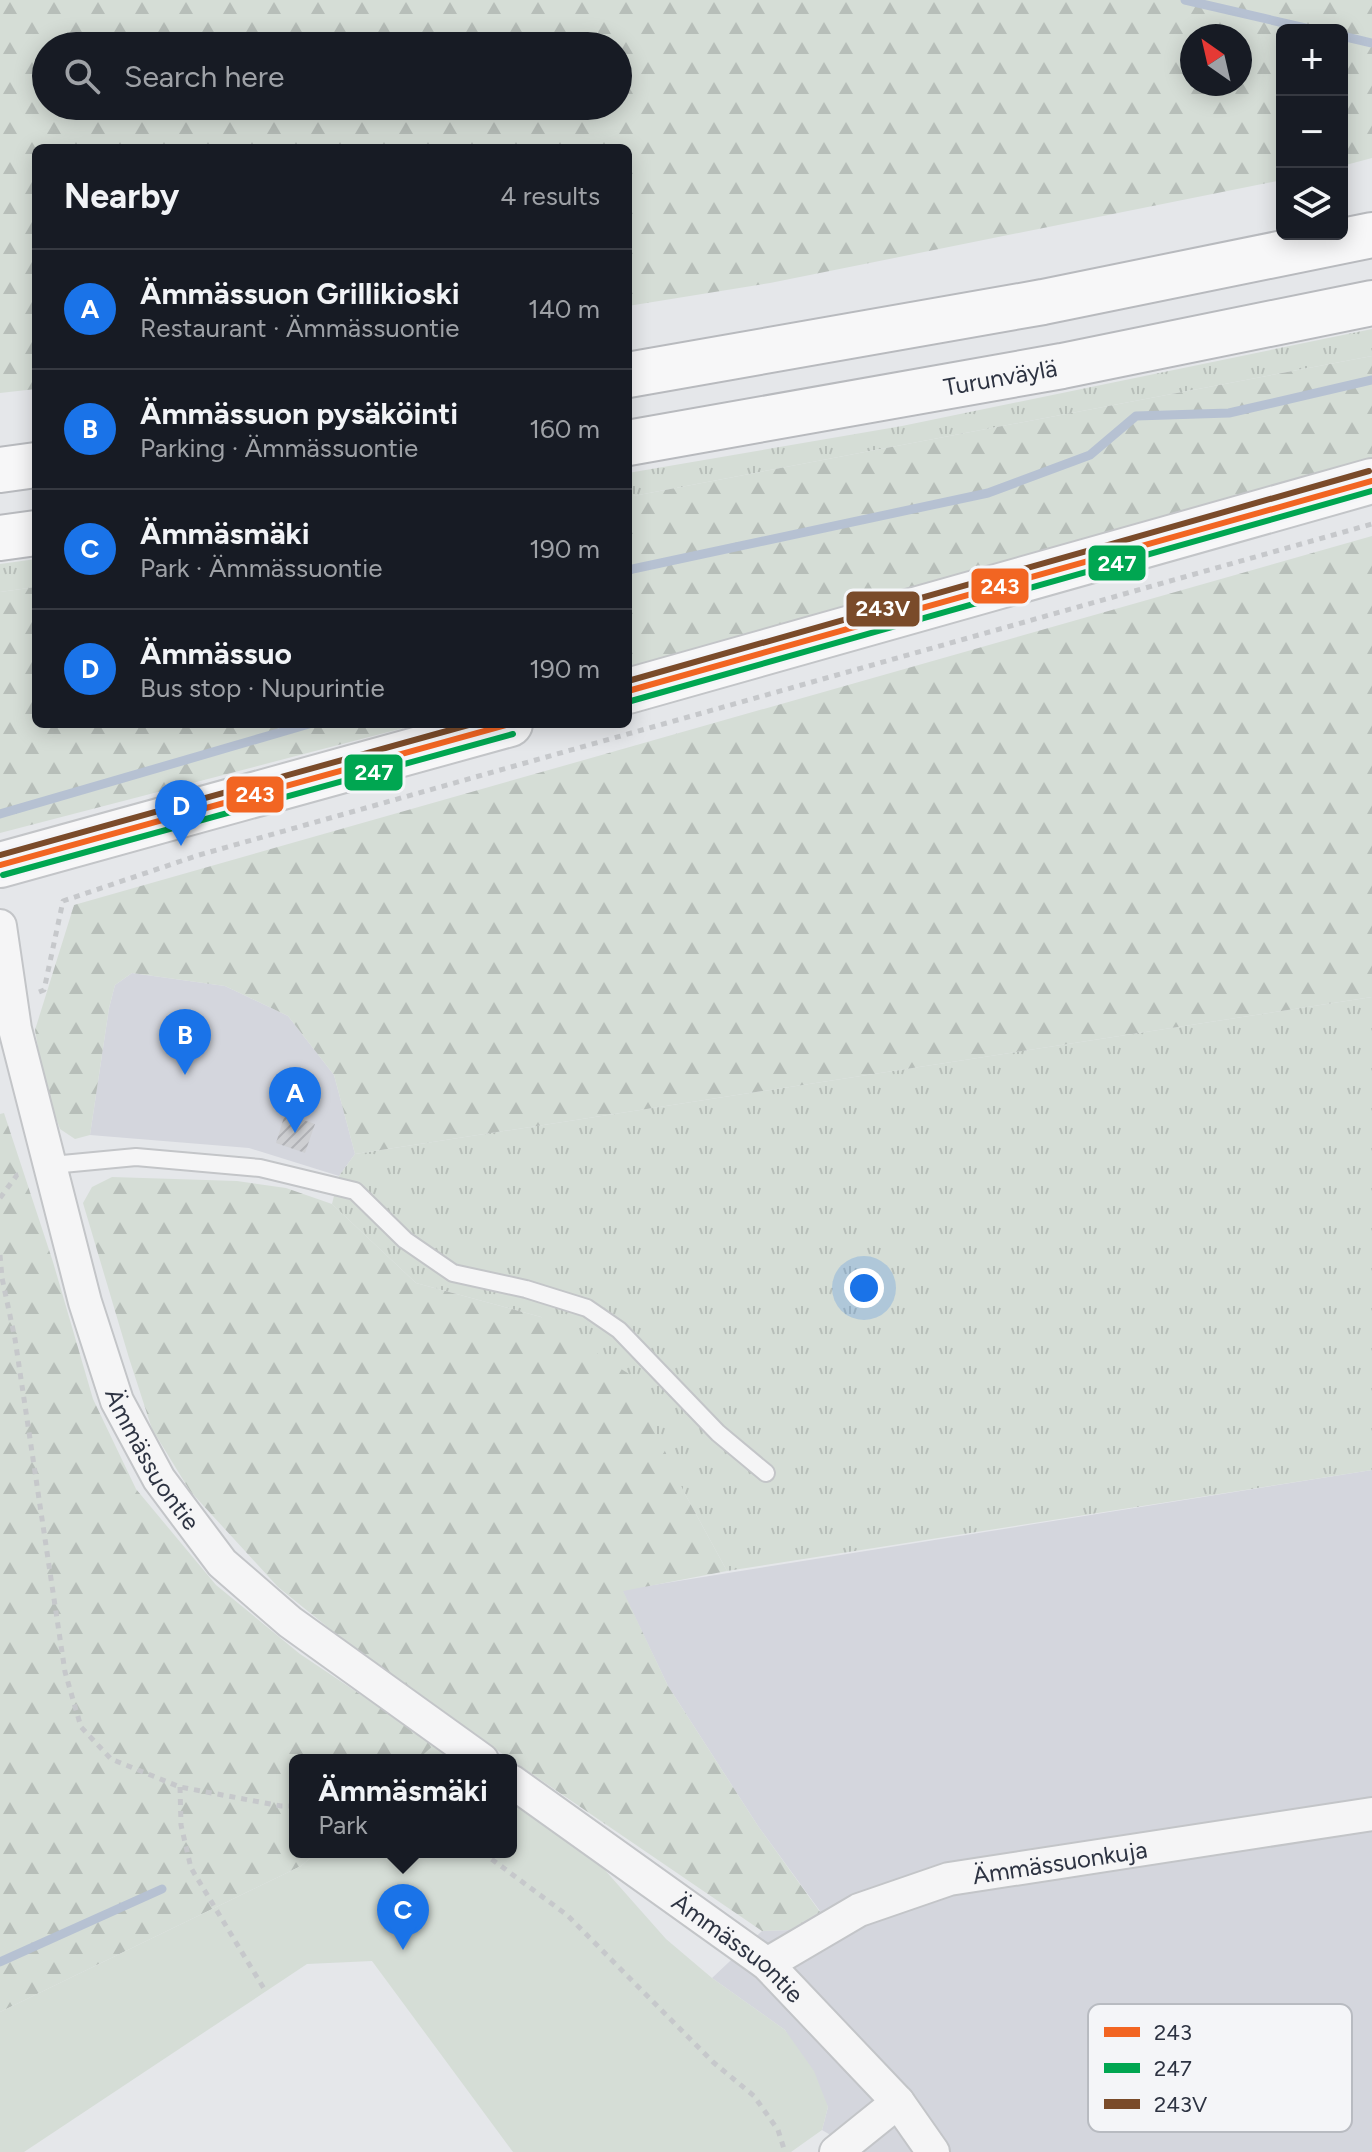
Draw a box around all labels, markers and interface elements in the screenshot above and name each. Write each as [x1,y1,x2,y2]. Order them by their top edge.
north arrow [1180,24,1252,96]
map controls [1276,24,1348,240]
button: + [1276,24,1348,96]
search box [32,32,632,120]
icon: search [60,54,104,98]
text: Search here [124,58,284,95]
button: − [1276,96,1348,168]
button: layers [1276,168,1348,240]
text: Nearby [64,176,179,217]
text: 4 results [500,180,600,212]
text: Ämmässuon Grillikioski [140,275,460,312]
text: A [81,293,99,325]
text: 140 m [528,293,600,325]
text: Restaurant · Ämmässuontie [140,312,459,344]
street label: Turunväylä [941,353,1059,401]
text: Ämmässuon pysäköinti [140,395,458,432]
text: B [82,413,98,445]
text: 160 m [529,413,600,445]
text: Parking · Ämmässuontie [140,432,418,464]
text: Ämmäsmäki [140,515,310,552]
text: C [81,533,99,565]
text: 190 m [529,533,600,565]
line badge: 247 [1087,544,1147,582]
text: 247 [1098,550,1136,577]
text: Park · Ämmässuontie [140,552,382,584]
line badge: 243 [970,567,1030,605]
text: 243 [981,573,1019,600]
line badge: 243V [845,590,921,628]
text: 243V [856,595,911,622]
text: Ämmässuo [140,635,292,672]
text: D [81,653,99,685]
text: 190 m [529,653,600,685]
text: Bus stop · Nupurintie [140,672,385,704]
line badge: 247 [343,753,404,792]
text: 247 [355,759,393,786]
line badge: 243 [225,775,285,814]
pin: D [155,780,207,846]
text: 243 [236,781,274,808]
pin: B [159,1009,211,1075]
pin: A [269,1067,321,1133]
your location [844,1268,884,1308]
street label: Ämmässuontie [99,1385,206,1535]
popup [289,1754,517,1858]
text: Ämmäsmäki [318,1772,488,1809]
text: Park [318,1809,368,1841]
street label: Ämmässuonkuja [971,1834,1149,1890]
pin: C [377,1884,429,1950]
street label: Ämmässuontie [667,1887,810,2008]
legend [1088,2004,1352,2132]
text: 243 [1154,2019,1192,2046]
text: 247 [1154,2055,1192,2082]
text: 243V [1154,2091,1208,2118]

